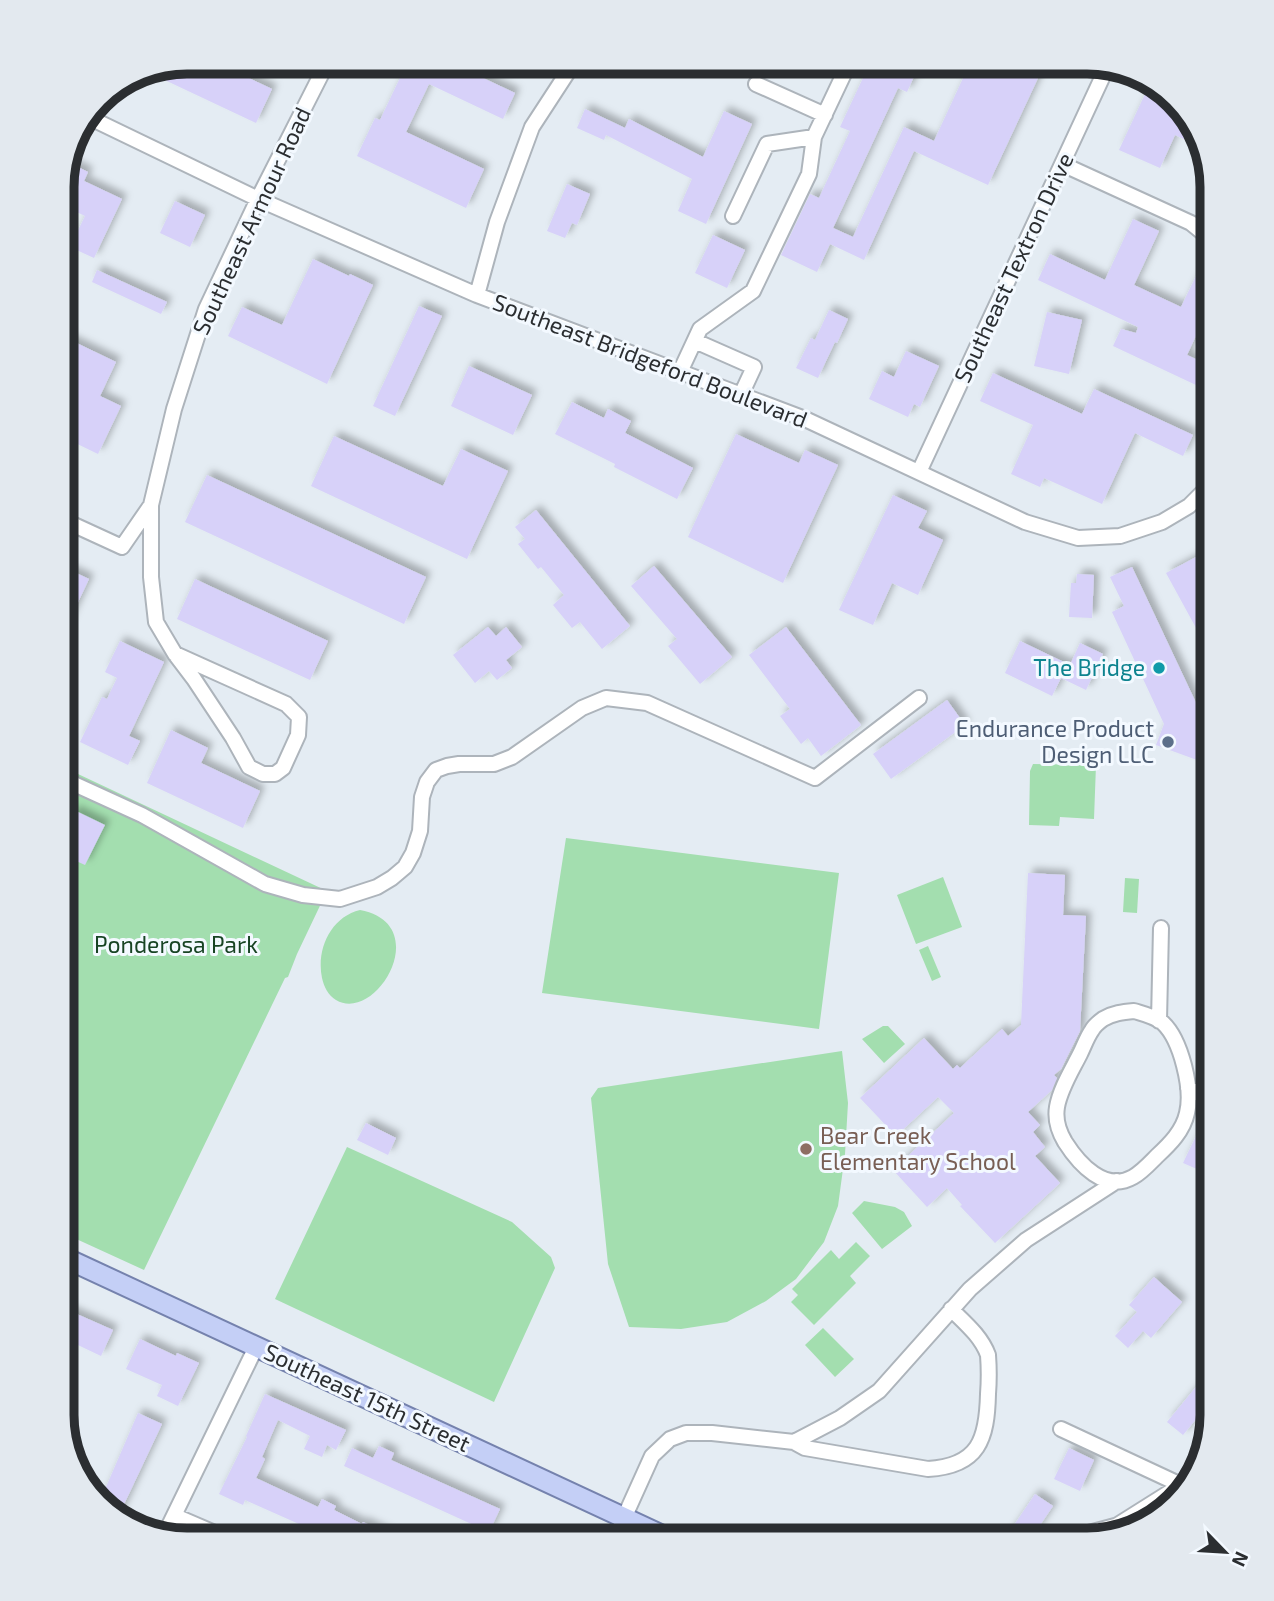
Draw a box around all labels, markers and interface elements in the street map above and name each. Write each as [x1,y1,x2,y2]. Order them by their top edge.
street label: Southeast Armour Road [186,102,316,339]
street label: Southeast Textron Drive [948,148,1079,387]
street label: Southeast Bridgeford Boulevard [489,287,812,433]
place label: The Bridge [1033,653,1145,681]
marker: The Bridge [1151,660,1167,676]
place label: Endurance Product Design LLC [956,714,1154,768]
marker: Endurance Product Design LLC [1160,734,1176,750]
park label: Ponderosa Park [94,930,258,958]
place label: Bear Creek Elementary School [820,1121,1016,1175]
marker: Bear Creek Elementary School [798,1141,814,1157]
street label: Southeast 15th Street [260,1337,475,1457]
north arrow [1190,1517,1260,1587]
text: N [1228,1548,1254,1570]

